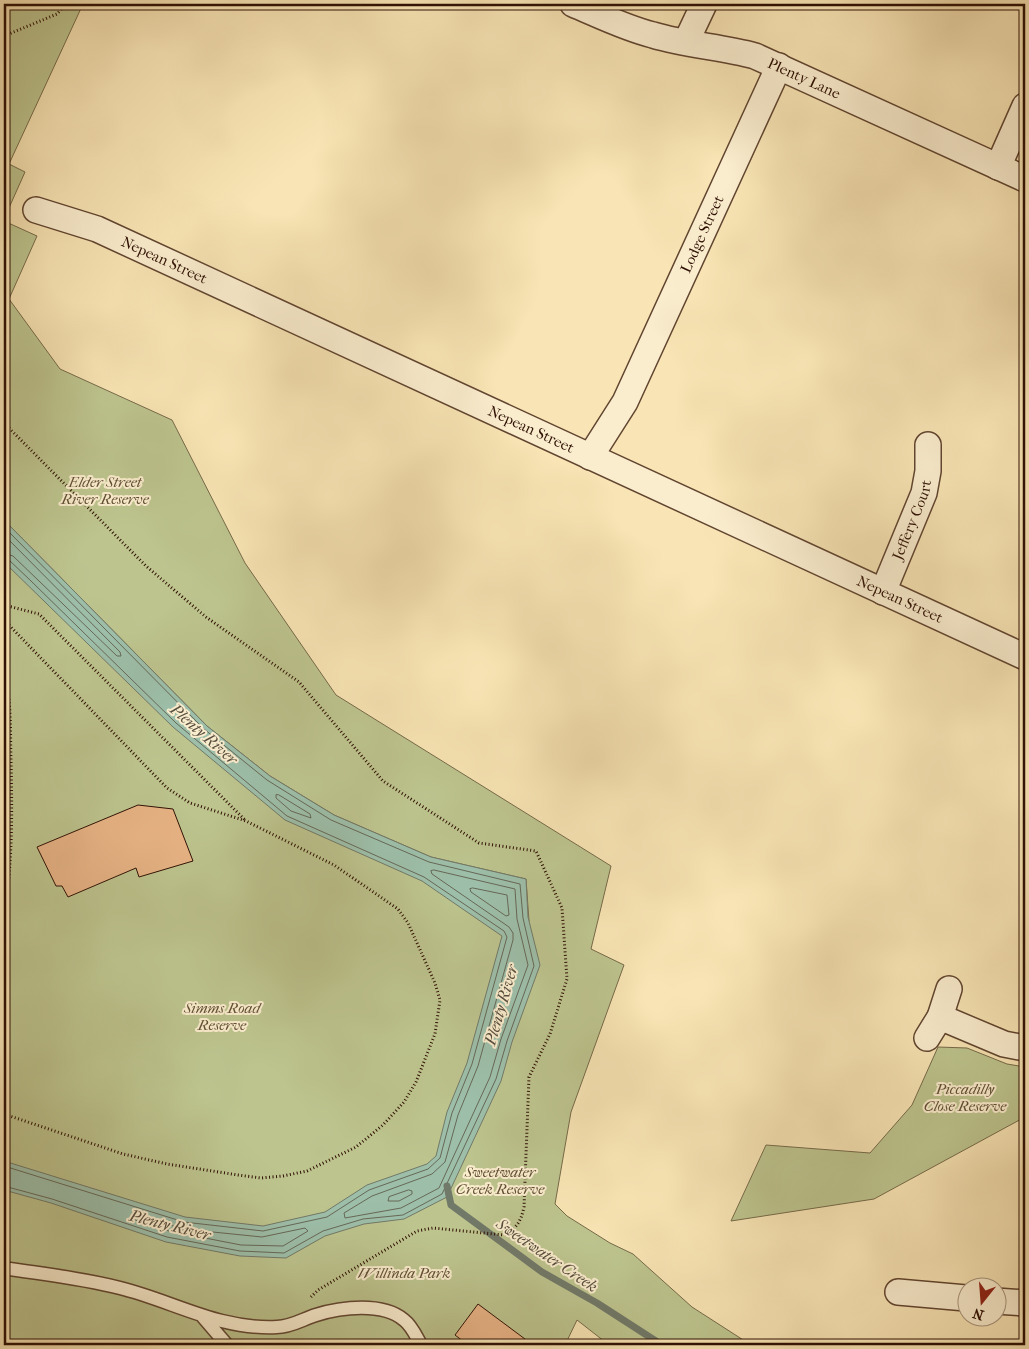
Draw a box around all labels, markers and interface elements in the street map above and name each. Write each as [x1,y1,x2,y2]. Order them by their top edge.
street label: Plenty Lane [765,54,844,103]
street label: Lodge Street [676,192,728,276]
street label: Nepean Street [118,232,211,288]
street label: Nepean Street [485,402,578,457]
park label: Elder Street River Reserve [60,473,150,508]
street label: Jeffery Court [888,478,935,563]
street label: Nepean Street [854,572,946,627]
water label: Plenty River [166,699,243,770]
water label: Plenty River [480,961,522,1048]
park label: Simms Road Reserve [183,999,262,1034]
park label: Piccadilly Close Reserve [924,1080,1007,1115]
park label: Sweetwater Creek Reserve [456,1163,545,1198]
water label: Plenty River [127,1206,214,1245]
water label: Sweetwater Creek [492,1214,601,1296]
park label: Willinda Park [358,1264,450,1282]
north arrow [956,1276,1006,1326]
text: N [970,1304,986,1324]

